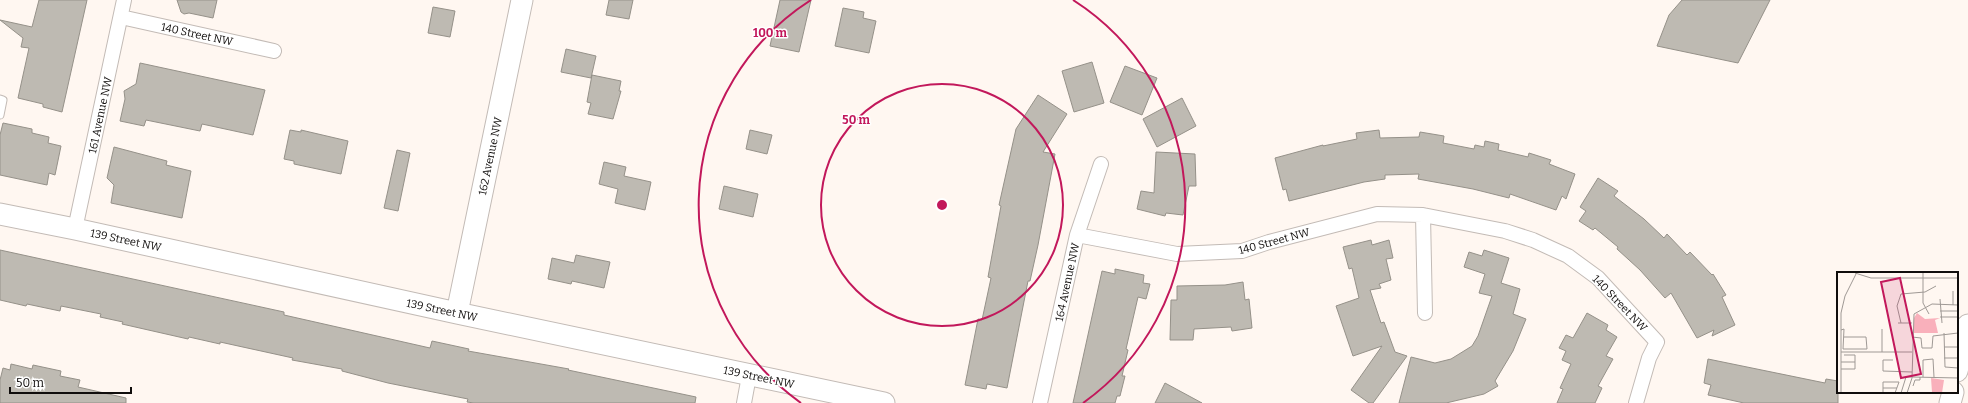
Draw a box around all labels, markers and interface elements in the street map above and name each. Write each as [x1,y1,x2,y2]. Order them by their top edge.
street label: 140 Street NW [160,21,235,49]
text: 100 m [753,26,788,40]
street label: 161 Avenue NW [86,75,115,155]
text: 50 m [842,113,870,127]
street label: 162 Avenue NW [476,115,505,196]
centre of rings [935,198,949,212]
street label: 140 Street NW [1237,226,1312,257]
street label: 139 Street NW [89,227,163,255]
street label: 164 Avenue NW [1053,241,1082,323]
inset map [1837,272,1958,393]
street label: 140 Street NW [1590,273,1650,335]
street label: 139 Street NW [405,297,479,325]
street label: 139 Street NW [722,364,796,392]
scale bar [10,369,131,395]
text: 50 m [16,376,45,390]

